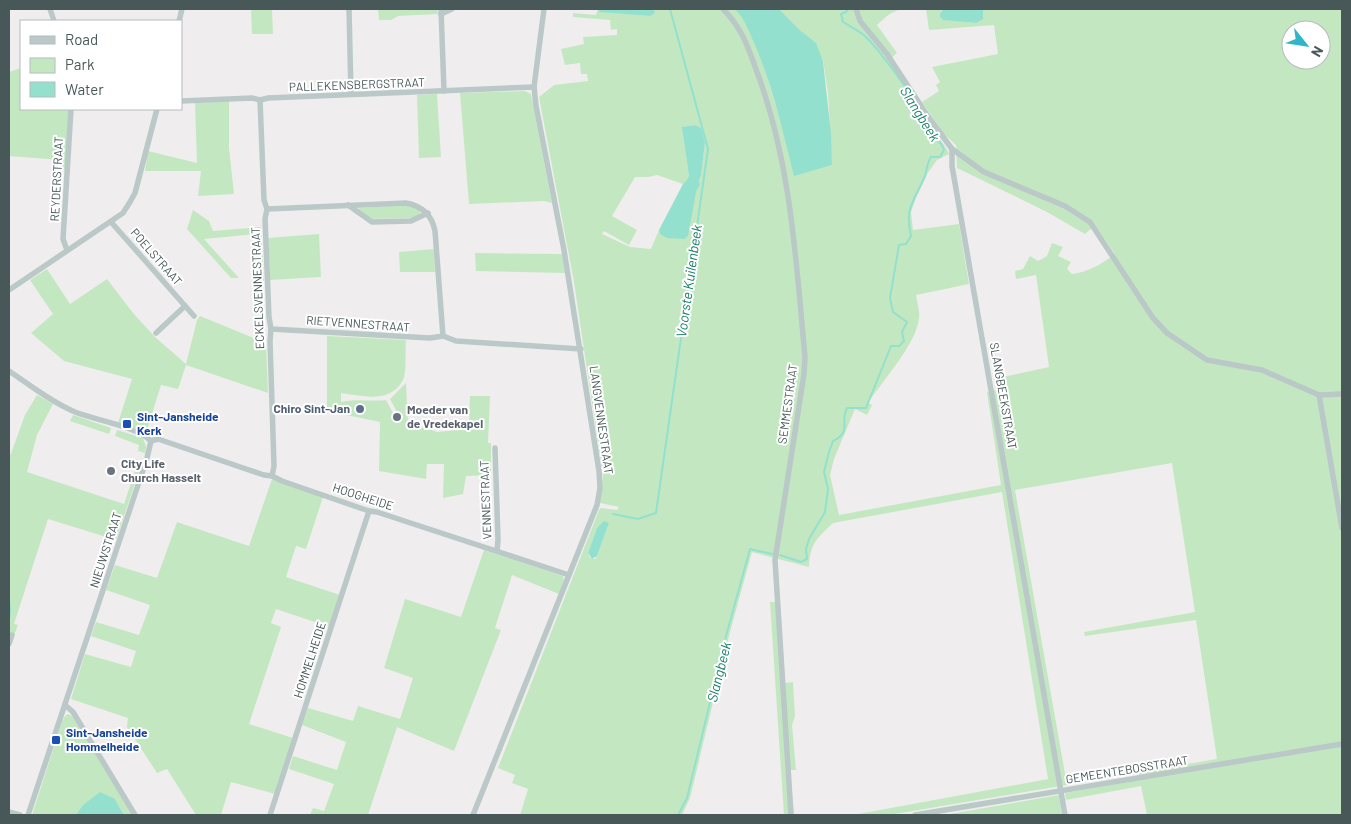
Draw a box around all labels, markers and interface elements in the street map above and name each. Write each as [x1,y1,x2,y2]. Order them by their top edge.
legend [20,20,182,110]
north arrow [1281,20,1331,70]
text: Road [65,30,98,48]
text: N [1308,43,1327,60]
text: Park [65,55,95,73]
street label: PALLEKENSBERGSTRAAT [289,75,425,93]
text: Water [65,80,104,98]
water label: Slangbeek [897,83,944,145]
street label: REYDERSTRAAT [47,136,65,222]
water label: Voorste Kuilenbeek [672,223,705,338]
street label: POELSTRAAT [128,225,185,288]
street label: ECKELSVENNESTRAAT [248,227,266,349]
street label: RIETVENNESTRAAT [306,312,411,334]
street label: SLANGBEEKSTRAAT [988,341,1020,451]
street label: SEMMESTRAAT [774,363,800,445]
street label: LANGVENNESTRAAT [587,365,617,475]
place label: Chiro Sint-Jan [274,401,350,415]
place label: Moeder van de Vredekapel [407,402,483,430]
marker: Chiro Sint-Jan [354,403,366,415]
place label: Sint-Jansheide Kerk [137,409,219,437]
marker: Moeder van de Vredekapel [391,411,403,423]
marker: Sint-Jansheide Kerk [121,418,133,430]
place label: City Life Church Hasselt [121,456,202,484]
street label: VENNESTRAAT [477,460,493,540]
marker: City Life Church Hasselt [105,465,117,477]
street label: HOOGHEIDE [331,480,395,512]
street label: NIEUWSTRAAT [86,510,124,589]
street label: HOMMELHEIDE [290,620,328,700]
water label: Slangbeek [703,640,734,704]
place label: Sint-Jansheide Hommelheide [66,725,148,753]
marker: Sint-Jansheide Hommelheide [50,734,62,746]
street label: GEMEENTEBOSSTRAAT [1065,752,1189,786]

